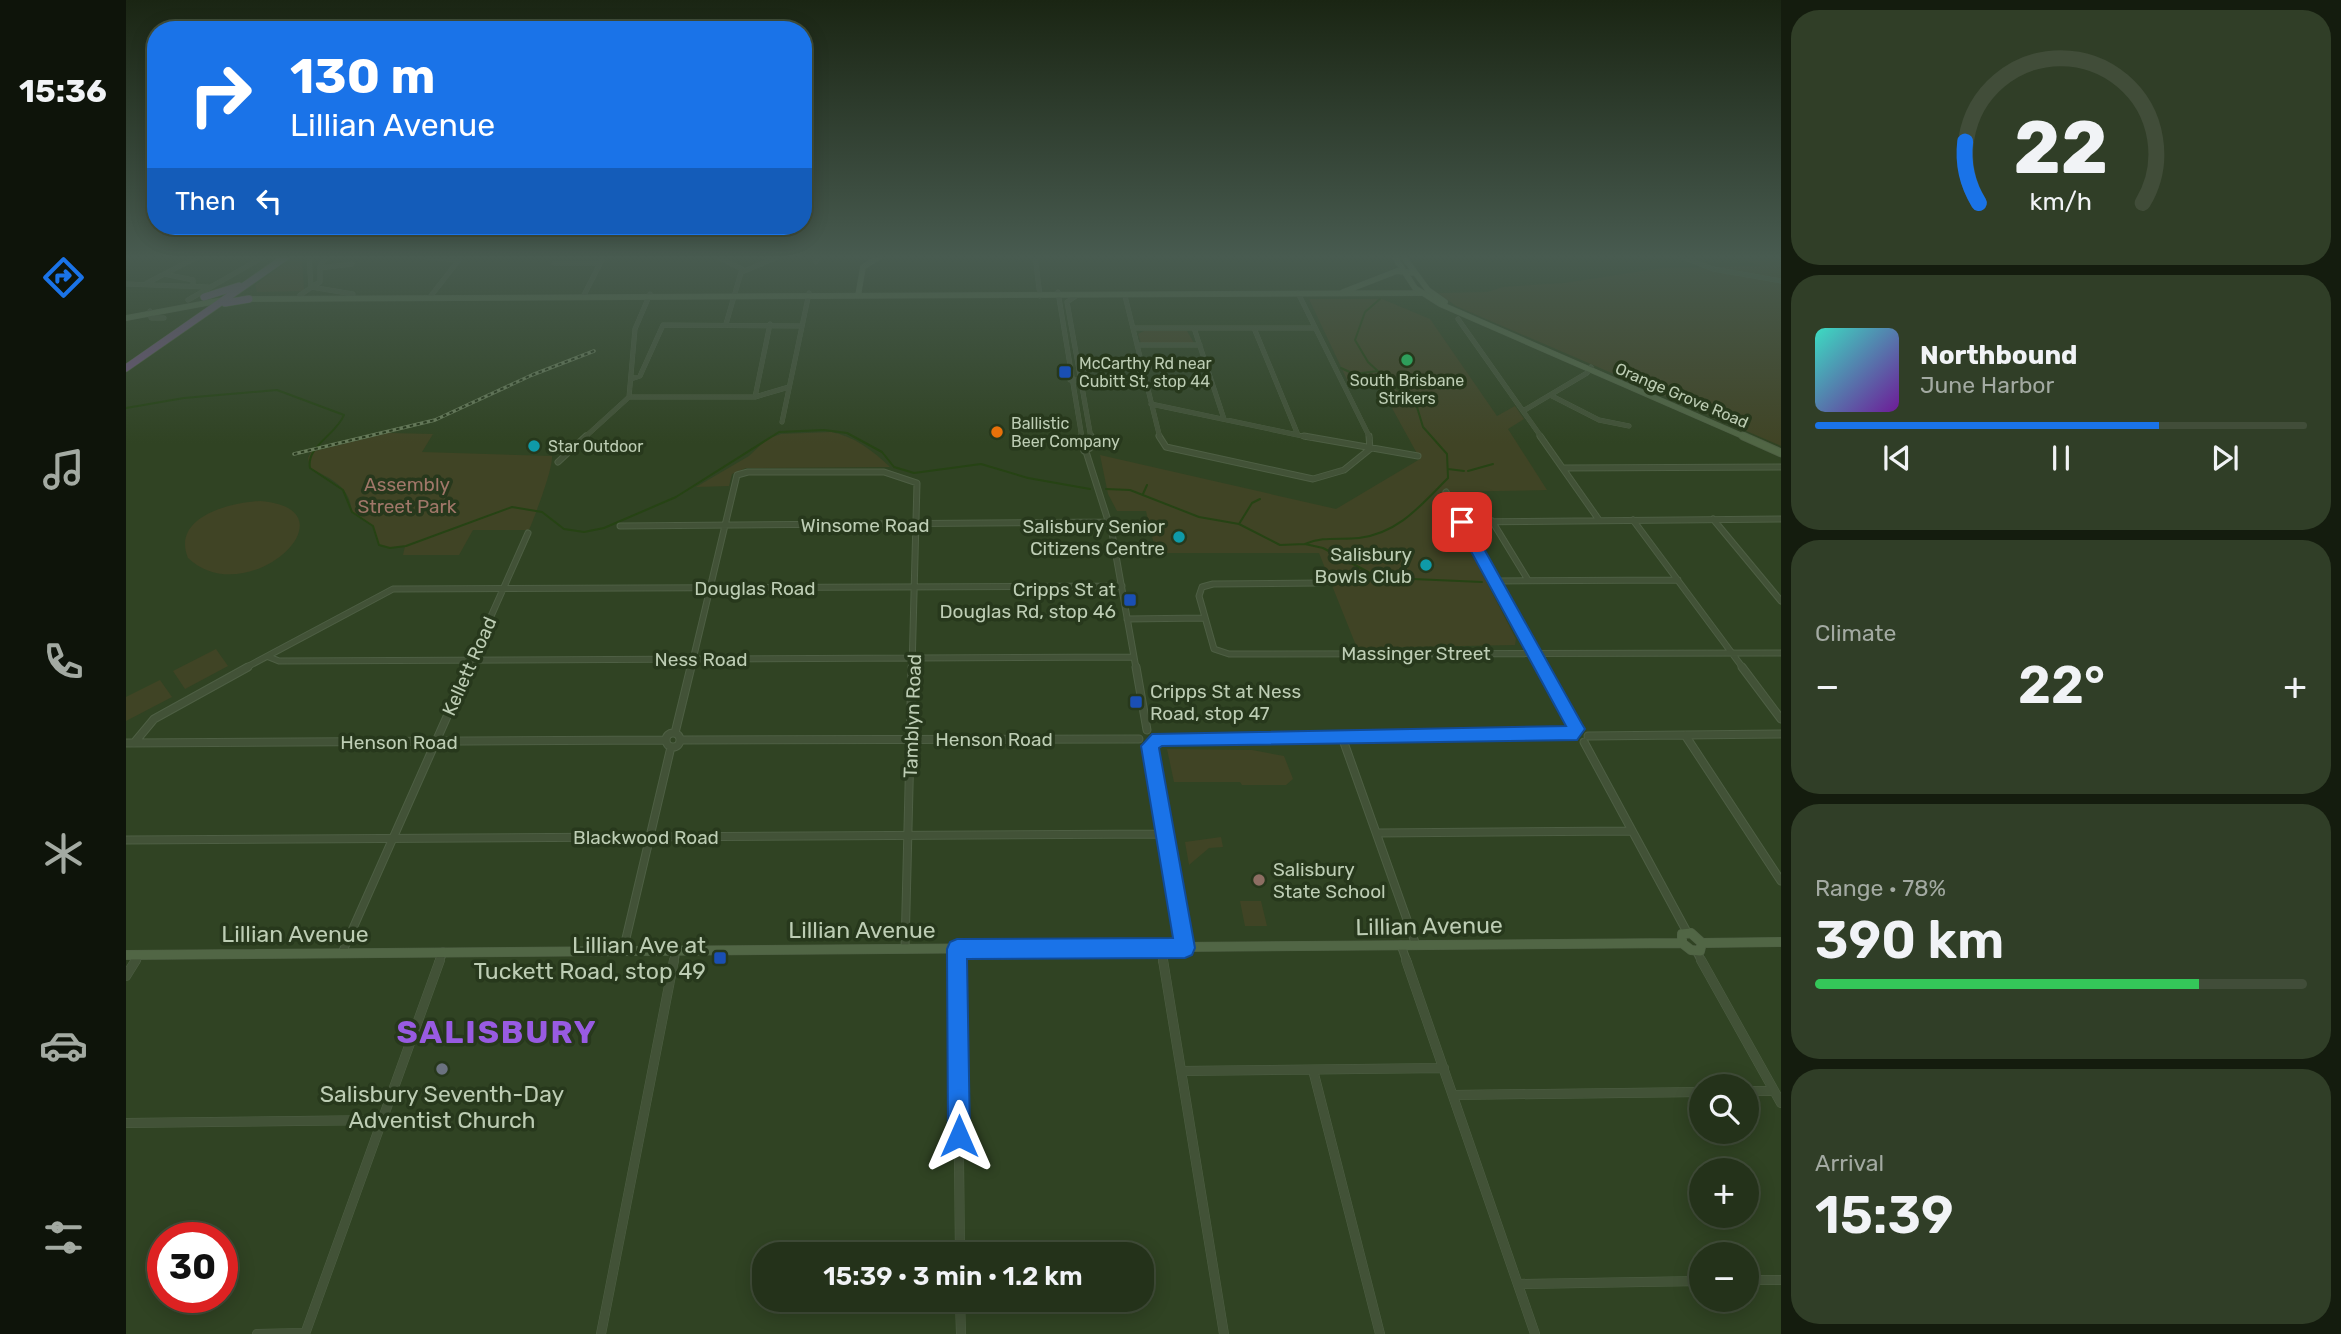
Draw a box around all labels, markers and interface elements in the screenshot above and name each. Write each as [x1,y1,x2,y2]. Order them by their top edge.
text: 130 m [290,47,435,105]
icon: right [175,49,266,140]
text: 15:36 [19,72,107,110]
text: Lillian Avenue [290,106,495,144]
text: 22 [2014,106,2108,192]
icon: left [250,182,288,220]
text: Then [175,186,236,217]
text: km/h [2030,187,2092,216]
icon: directions [39,253,88,302]
text: Northbound [1920,340,2078,371]
marker: South Brisbane Strikers [1399,352,1415,368]
place label: McCarthy Rd near Cubitt St, stop 44 [1079,354,1212,391]
street label: Orange Grove Road [1612,359,1751,432]
marker: McCarthy Rd near Cubitt St, stop 44 [1057,364,1073,380]
place label: South Brisbane Strikers [1350,371,1464,408]
text: June Harbor [1920,371,2054,399]
place label: Ballistic Beer Company [1011,414,1120,451]
marker: Ballistic Beer Company [989,424,1005,440]
place label: Star Outdoor [548,437,643,456]
marker: Star Outdoor [526,438,542,454]
icon: previous [1878,439,1916,477]
icon: pause [2042,439,2080,477]
icon: next [2206,439,2244,477]
icon: music [39,445,88,494]
park label: Assembly Street Park [357,473,457,518]
pin [1432,492,1492,552]
icon: arrive [1443,503,1481,541]
street label: Winsome Road [800,514,930,537]
place label: Salisbury Senior Citizens Centre [1022,515,1166,560]
marker: Salisbury Senior Citizens Centre [1171,529,1187,545]
place label: Salisbury Bowls Club [1314,543,1412,588]
marker: Salisbury Bowls Club [1418,557,1434,573]
street label: Douglas Road [694,577,816,600]
place label: Cripps St at Douglas Rd, stop 46 [940,578,1117,623]
marker: Cripps St at Douglas Rd, stop 46 [1122,592,1138,608]
street label: Kellett Road [437,613,501,719]
text: Climate [1815,619,1896,647]
icon: phone [39,637,88,686]
street label: Massinger Street [1341,642,1491,665]
street label: Ness Road [655,648,747,671]
street label: Tamblyn Road [899,654,926,778]
text: 22° [2018,654,2105,716]
text: − [1815,663,1840,709]
text: + [2283,663,2307,709]
place label: Cripps St at Ness Road, stop 47 [1150,680,1301,725]
marker: Cripps St at Ness Road, stop 47 [1128,694,1144,710]
street label: Henson Road [935,728,1053,751]
street label: Henson Road [340,731,458,754]
street label: Blackwood Road [573,826,719,849]
icon: climate [39,829,88,878]
place label: Salisbury State School [1273,858,1386,903]
marker: Salisbury State School [1251,872,1267,888]
text: Range · 78% [1815,874,1946,902]
text: 390 km [1815,909,2004,971]
street label: Lillian Avenue [1355,911,1503,941]
street label: Lillian Avenue [788,916,936,944]
street label: Lillian Avenue [221,920,369,948]
place label: Lillian Ave at Tuckett Road, stop 49 [473,931,706,985]
marker: Lillian Ave at Tuckett Road, stop 49 [712,950,728,966]
district label: SALISBURY [396,1013,598,1051]
icon: car [39,1021,88,1070]
marker: Salisbury Seventh-Day Adventist Church [434,1061,450,1077]
map controls [1689,1074,1759,1312]
button: search [1689,1074,1759,1144]
place label: Salisbury Seventh-Day Adventist Church [320,1080,565,1134]
position arrow [922,1099,996,1173]
text: Arrival [1815,1149,1884,1177]
button: + [1689,1158,1759,1228]
text: 15:39 [1815,1184,1954,1246]
icon: filters [39,1213,88,1262]
speed limit sign: 30 [147,1222,238,1313]
button: − [1689,1242,1759,1312]
text: 15:39 · 3 min · 1.2 km [823,1261,1083,1292]

